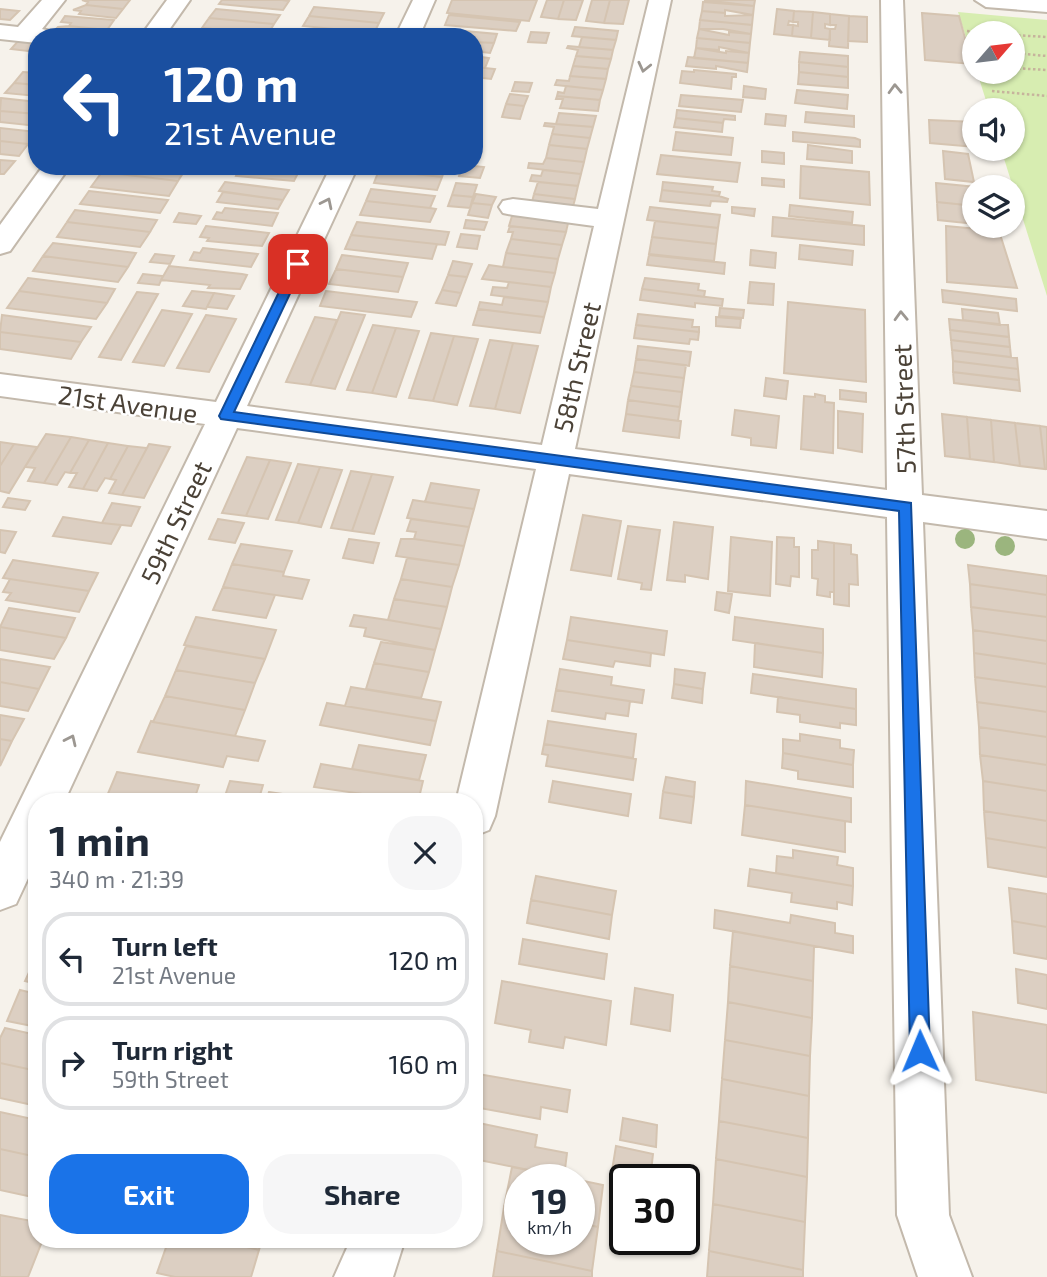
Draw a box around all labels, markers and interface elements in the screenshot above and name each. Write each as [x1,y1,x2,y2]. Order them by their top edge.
north arrow [962,21,1026,84]
map controls [962,21,1025,238]
text: 120 m [164,53,298,112]
icon: left [49,56,140,147]
one-way arrow [638,60,653,72]
one-way arrow [887,83,902,94]
button: sound [962,98,1025,161]
text: 21st Avenue [164,113,337,151]
button: layers [962,175,1025,238]
one-way arrow [319,198,333,210]
pin [268,234,328,294]
icon: arrive [279,245,317,283]
street label: 58th Street [546,299,606,435]
one-way arrow [893,310,909,321]
street label: 57th Street [885,343,921,475]
street label: 21st Avenue [56,378,200,428]
street label: 59th Street [133,456,217,588]
one-way arrow [63,735,77,747]
text: 1 min [49,814,150,864]
button: close [388,816,462,890]
text: 340 m · 21:39 [49,865,184,893]
text: Turn left [112,930,218,961]
icon: left [53,940,91,978]
text: 120 m [389,944,458,975]
text: 21st Avenue [112,961,236,989]
position arrow [883,1014,957,1088]
text: Turn right [112,1034,233,1065]
icon: right [53,1044,91,1082]
text: 160 m [389,1048,458,1079]
text: 59th Street [112,1065,229,1093]
button: Exit [49,1154,249,1234]
button: Share [263,1154,462,1234]
speed limit sign: 30 [609,1164,700,1255]
text: 19 [532,1179,567,1221]
text: km/h [527,1216,572,1238]

